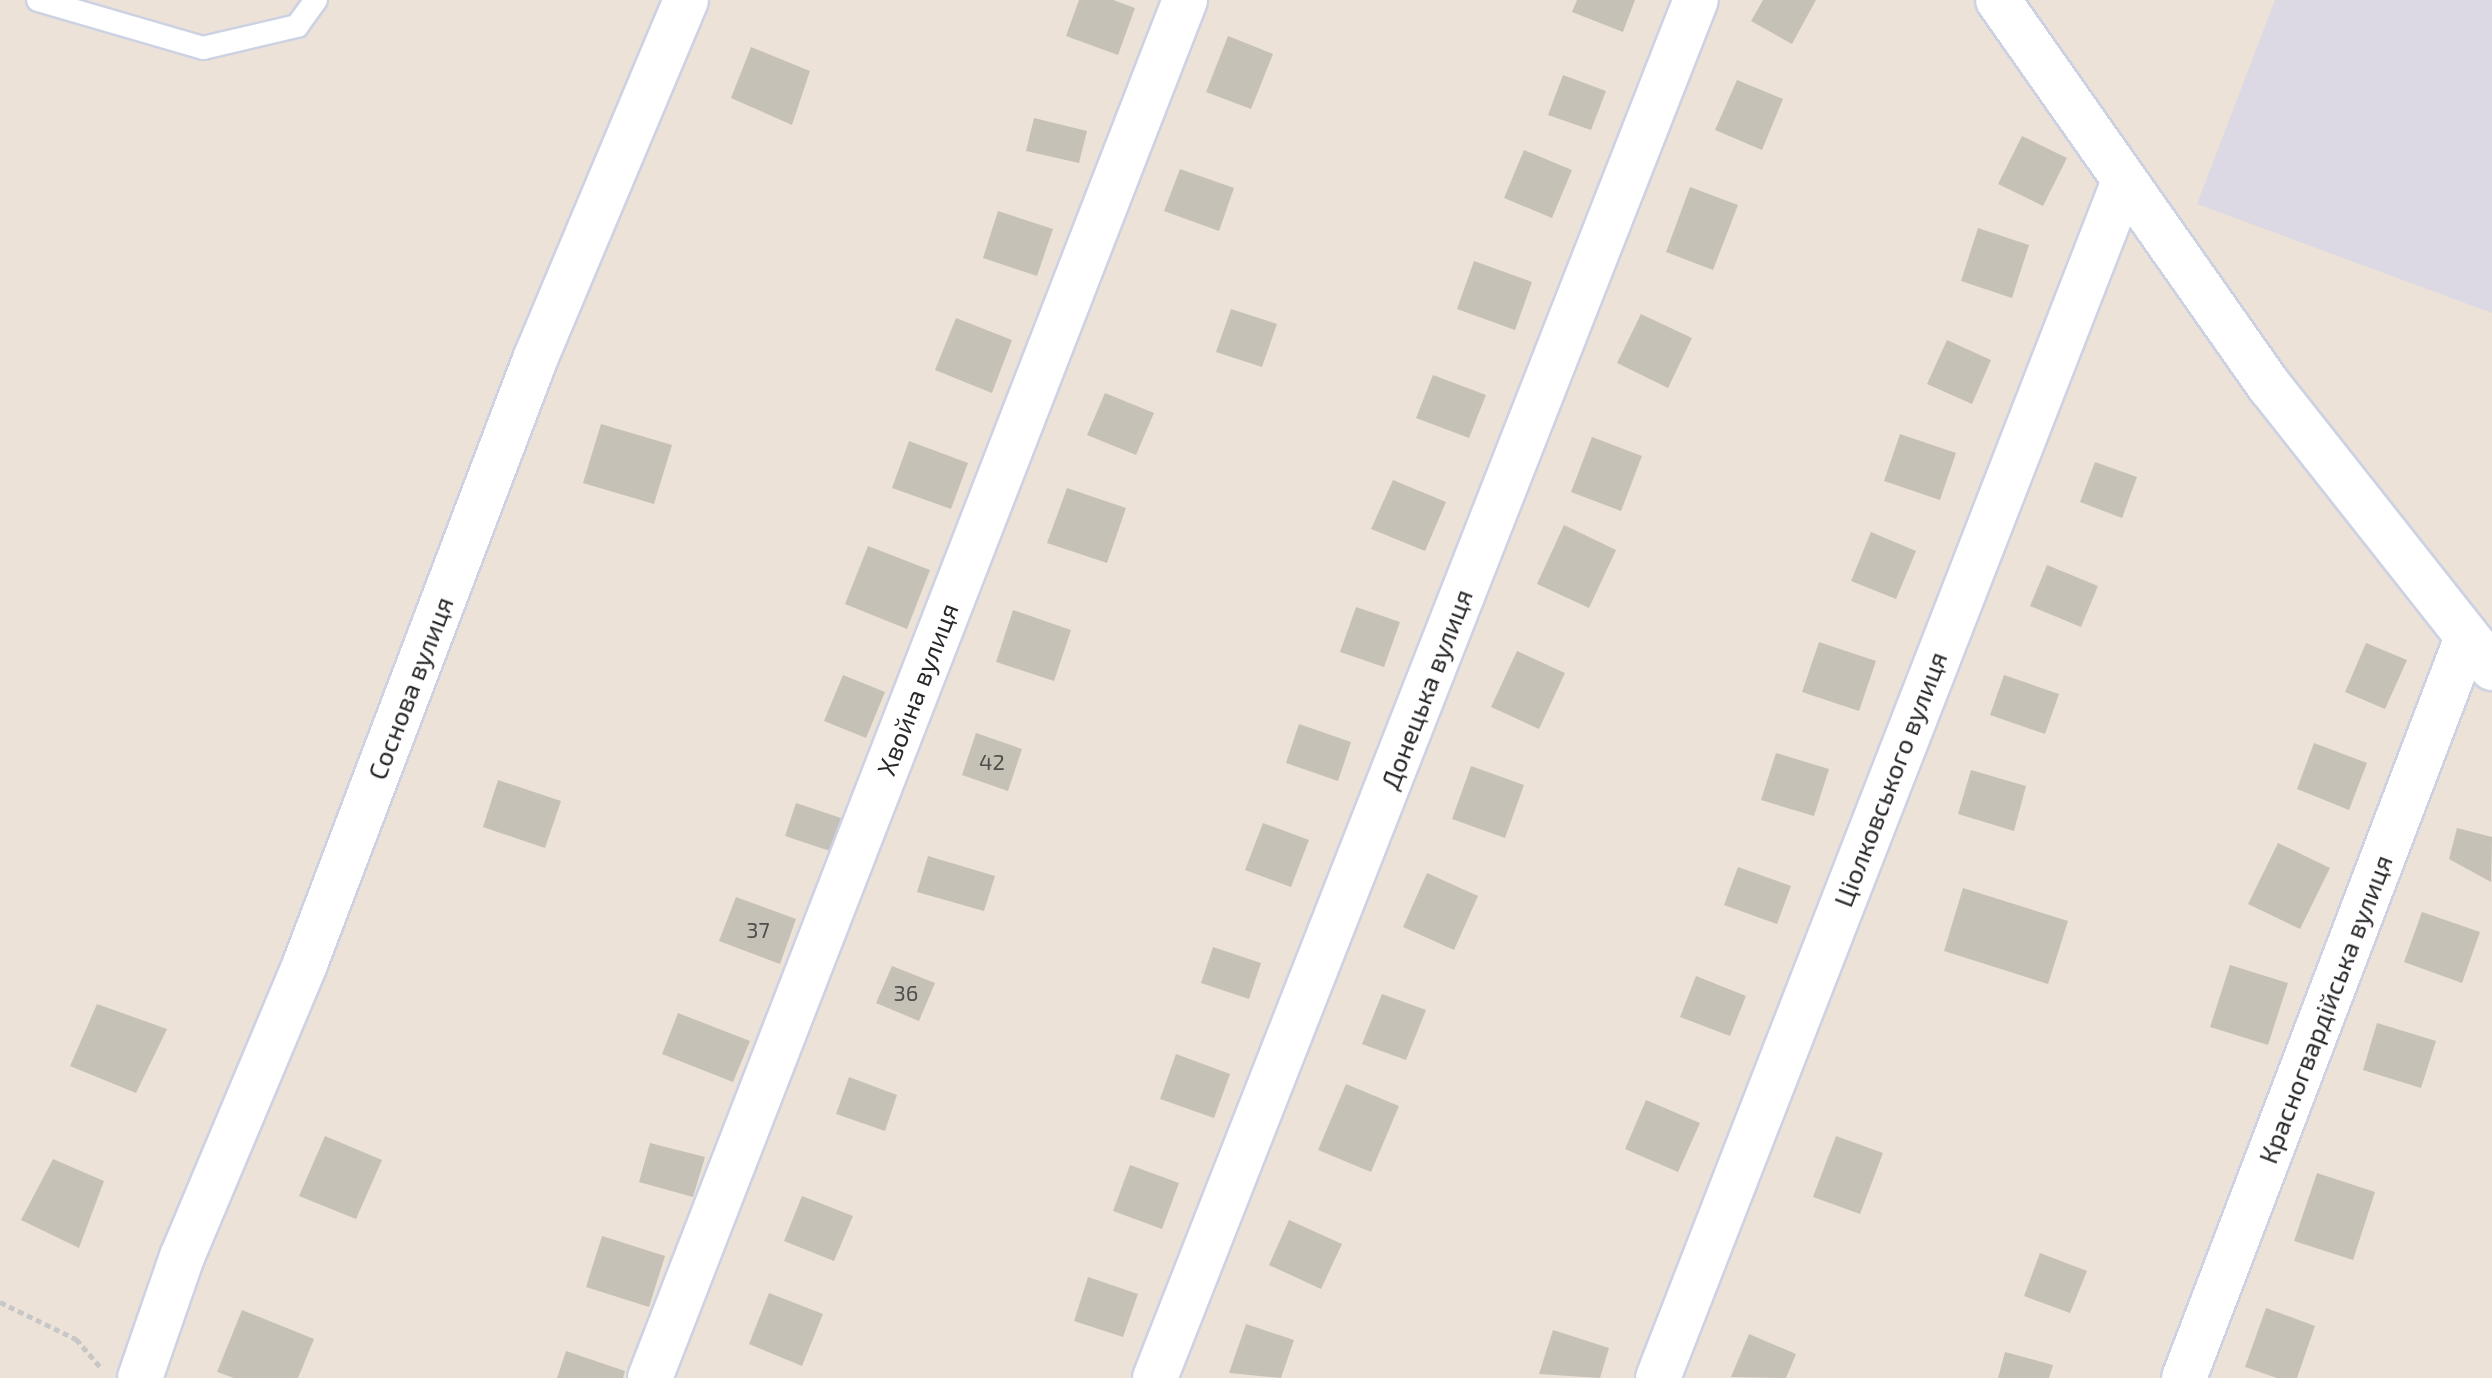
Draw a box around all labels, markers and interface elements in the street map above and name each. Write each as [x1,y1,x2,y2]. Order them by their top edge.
street label: Донецька вулиця [1374,585,1478,793]
street label: Соснова вулиця [361,592,459,784]
street label: Хвойна вулиця [870,598,964,780]
street label: Ціолковського вулиця [1827,647,1953,911]
house number: 42 [979,749,1005,775]
street label: Красногвардійська вулиця [2252,850,2398,1168]
house number: 37 [746,917,770,943]
house number: 36 [894,980,918,1006]

